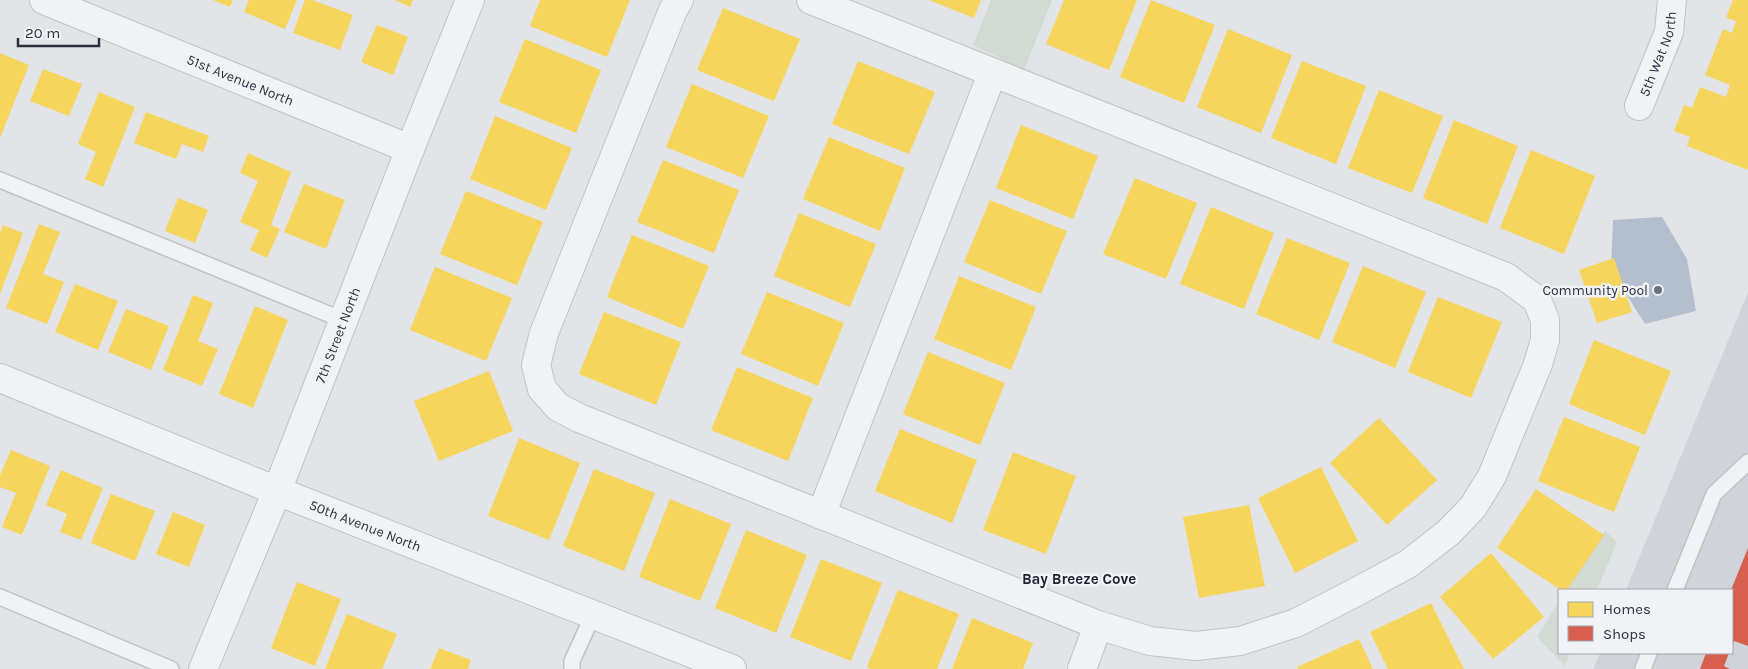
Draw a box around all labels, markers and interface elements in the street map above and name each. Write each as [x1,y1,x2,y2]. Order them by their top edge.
street label: 5th Wat North [1635,10,1679,99]
scale bar [18,15,99,47]
text: 20 m [25,24,60,42]
street label: 51st Avenue North [184,51,296,109]
place label: Community Pool [1542,282,1648,299]
marker: Community Pool [1652,284,1664,296]
street label: 7th Street North [311,285,364,385]
street label: 50th Avenue North [307,496,424,555]
district label: Bay Breeze Cove [1022,570,1136,588]
legend [1558,589,1733,654]
text: Homes [1603,600,1651,618]
text: Shops [1603,625,1646,643]

